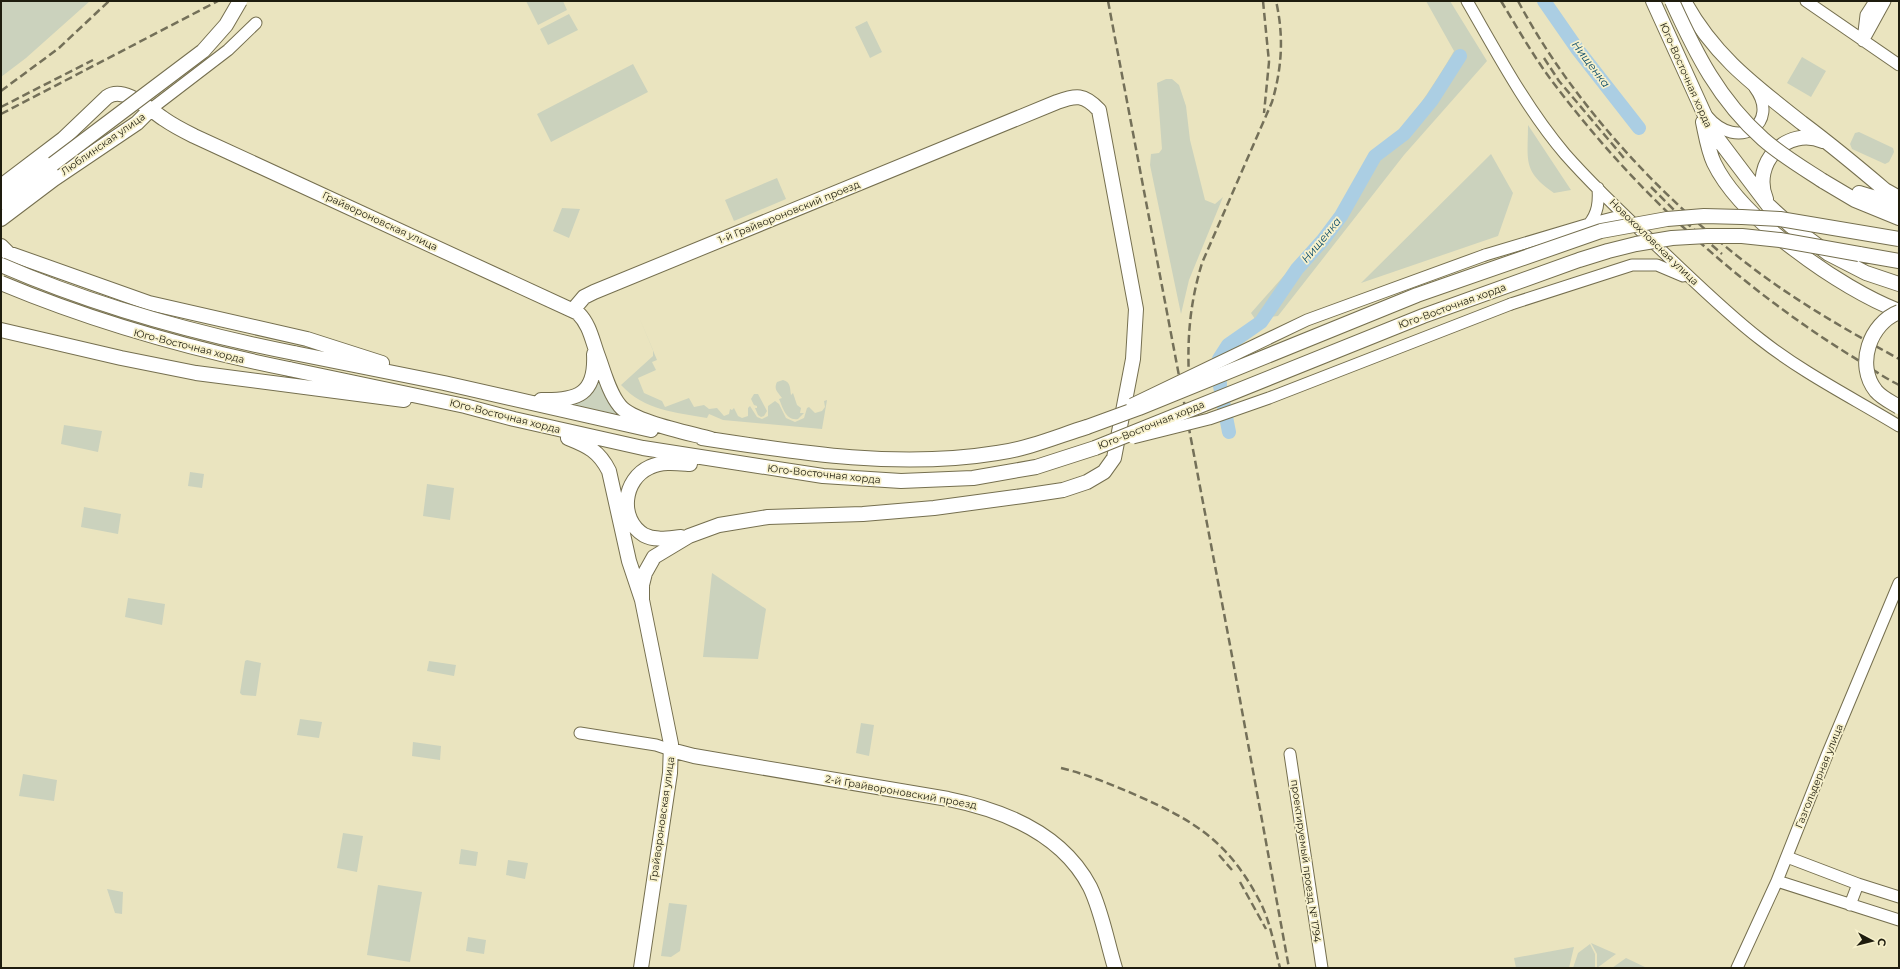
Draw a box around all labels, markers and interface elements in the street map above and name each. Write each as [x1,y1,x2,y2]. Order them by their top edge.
street label: Юго-Восточная хорда [1657,20,1715,130]
water label: Нищенка [1569,38,1613,90]
street label: Люблинская улица [58,110,148,178]
street label: 1-й Грайвороновский проезд [716,177,862,246]
street label: Грайвороновская улица [320,188,440,254]
street label: Новохохловская улица [1607,196,1701,288]
water label: Нищенка [1298,214,1344,266]
street label: Юго-Восточная хорда [1396,280,1508,332]
street label: Юго-Восточная хорда [132,326,246,366]
street label: Юго-Восточная хорда [448,396,562,436]
street label: Юго-Восточная хорда [1096,398,1206,452]
street label: Юго-Восточная хорда [767,462,881,486]
street label: Газгольдерная улица [1792,722,1846,830]
street label: Грайвороновская улица [647,756,677,882]
street label: 2-й Грайвороновский проезд [824,772,978,812]
street label: проектируемый проезд № 1794 [1288,779,1324,944]
north arrow [1852,921,1892,961]
text: С [1874,937,1889,947]

